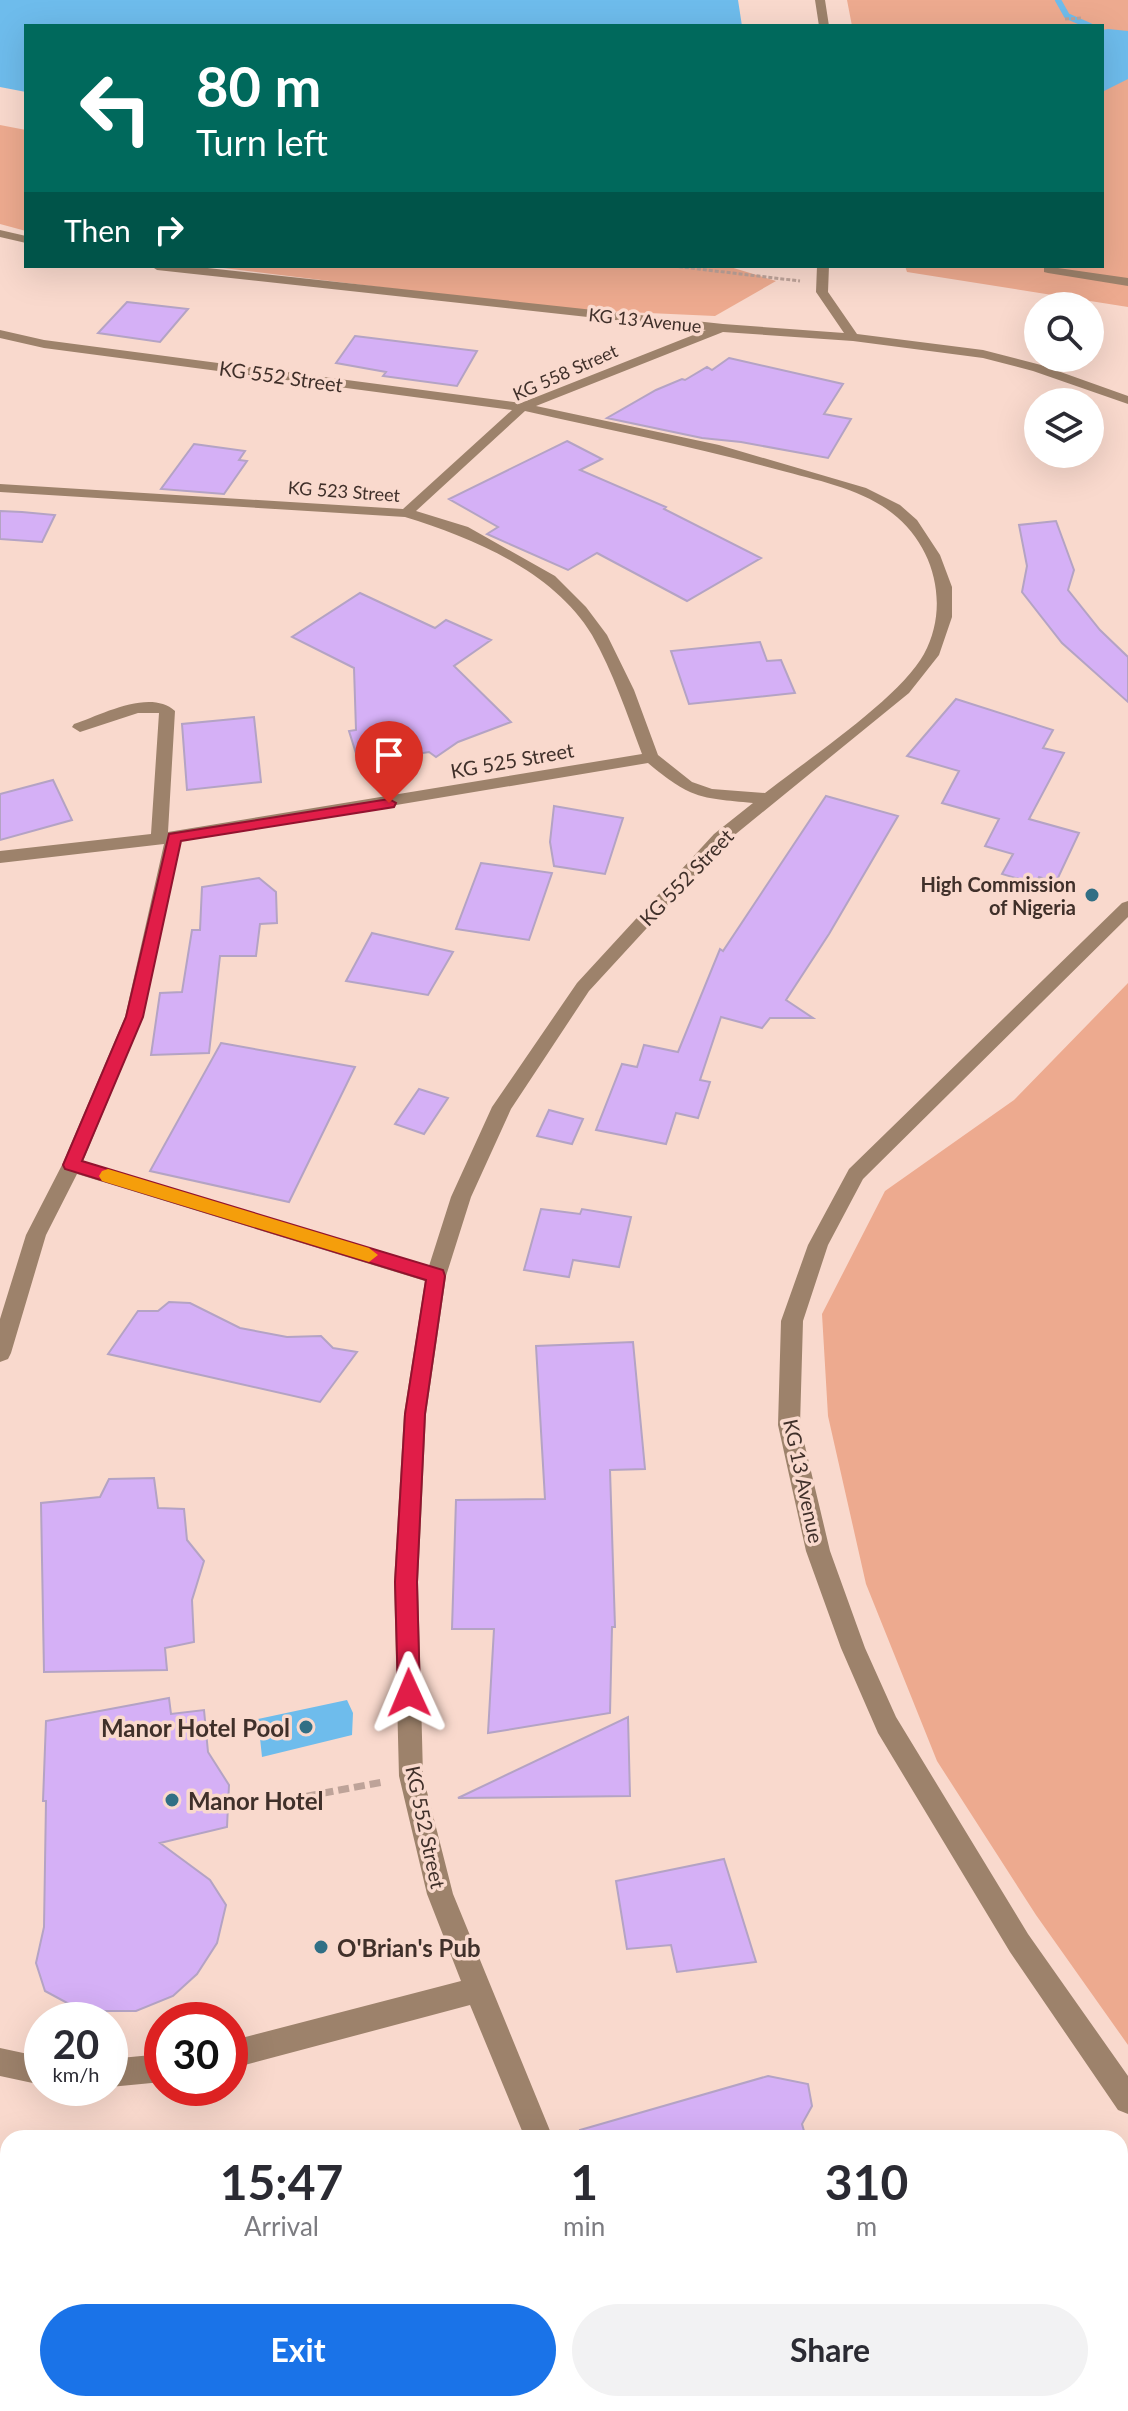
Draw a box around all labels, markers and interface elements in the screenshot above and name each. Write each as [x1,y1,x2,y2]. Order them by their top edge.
text: 80 m [196,52,321,119]
icon: left [64,56,168,160]
text: Turn left [196,120,328,164]
icon: right [147,208,191,252]
text: Then [64,212,131,248]
map controls [1024,292,1104,468]
button: search [1024,292,1104,372]
street label: KG 13 Avenue [587,303,703,337]
street label: KG 558 Street [509,339,621,405]
street label: KG 552 Street [218,355,344,397]
button: layers [1024,388,1104,468]
street label: KG 523 Street [287,476,401,506]
pin [355,721,423,803]
icon: arrive [367,733,411,777]
street label: KG 525 Street [449,737,575,783]
street label: KG 552 Street [634,824,738,930]
place label: High Commission of Nigeria [920,872,1076,919]
marker: High Commission of Nigeria [1083,886,1101,904]
street label: KG 13 Avenue [779,1417,829,1545]
position arrow [367,1651,451,1735]
place label: Manor Hotel Pool [101,1713,290,1742]
marker: Manor Hotel Pool [297,1718,315,1736]
street label: KG 552 Street [401,1764,451,1890]
place label: Manor Hotel [188,1786,323,1815]
marker: Manor Hotel [163,1791,181,1809]
place label: O'Brian's Pub [337,1933,481,1962]
marker: O'Brian's Pub [312,1938,330,1956]
speed limit sign: 30 [144,2002,248,2106]
text: 20 [53,2020,99,2068]
text: km/h [53,2062,99,2086]
text: 15:47 [220,2153,343,2210]
text: 1 [570,2153,598,2210]
text: 310 [825,2153,908,2210]
text: Arrival [244,2210,319,2242]
text: min [563,2210,605,2242]
text: m [856,2210,877,2242]
button: Exit [40,2304,556,2396]
button: Share [572,2304,1088,2396]

